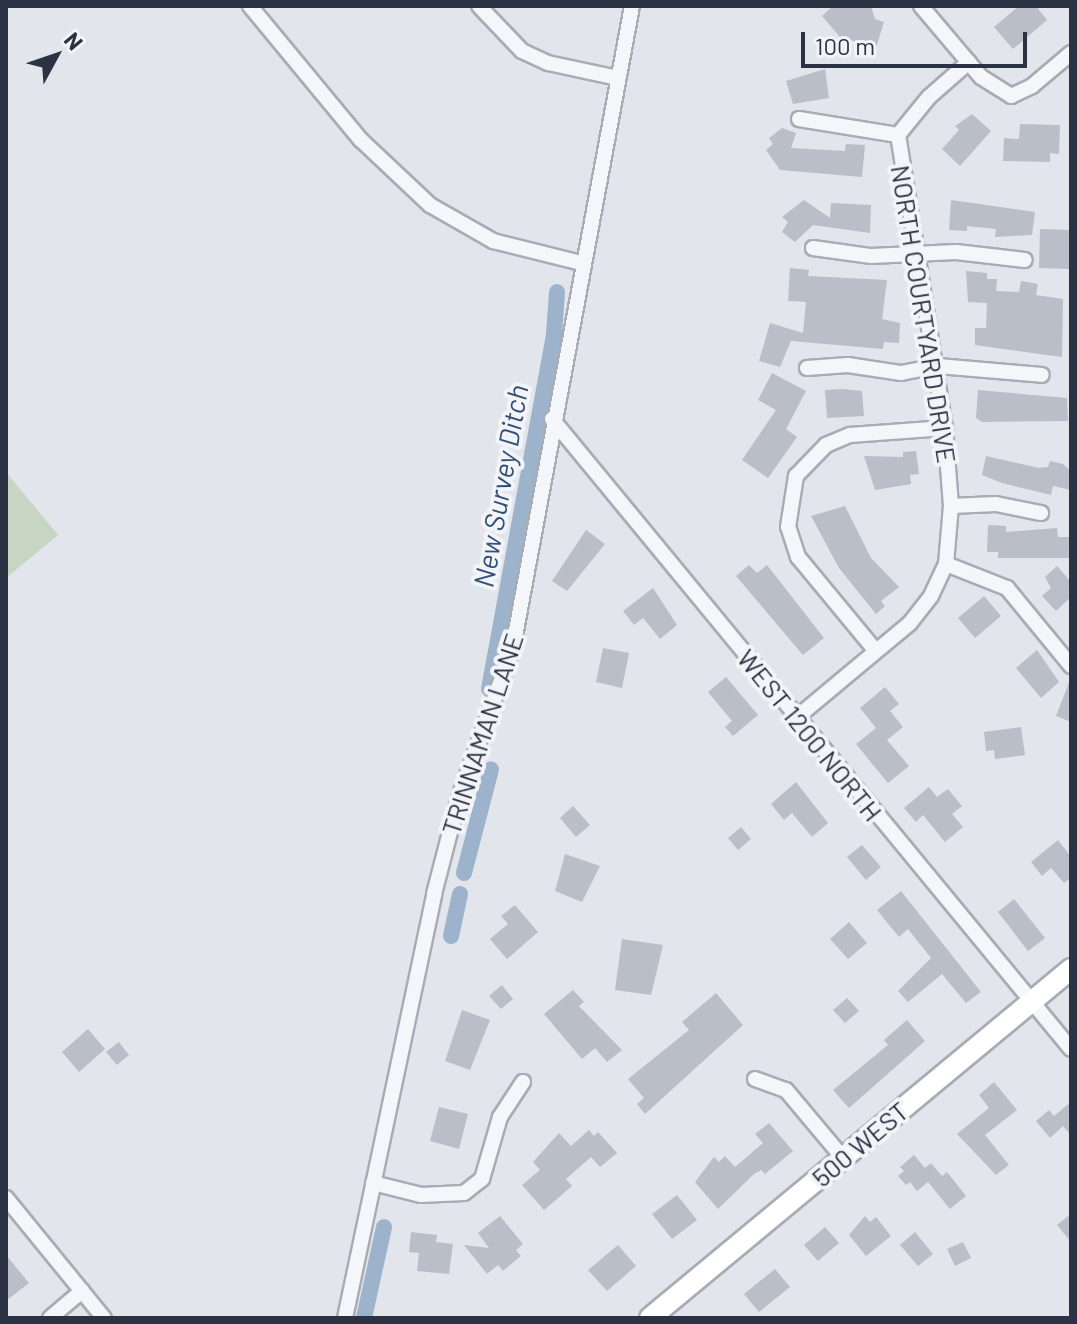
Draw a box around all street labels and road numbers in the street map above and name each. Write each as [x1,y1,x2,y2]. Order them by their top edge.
street label: NORTH COURTYARD DRIVE [885,163,963,465]
street label: TRINNAMAN LANE [435,629,529,839]
street label: WEST 1200 NORTH [731,643,889,827]
street label: 500 WEST [806,1095,914,1193]

